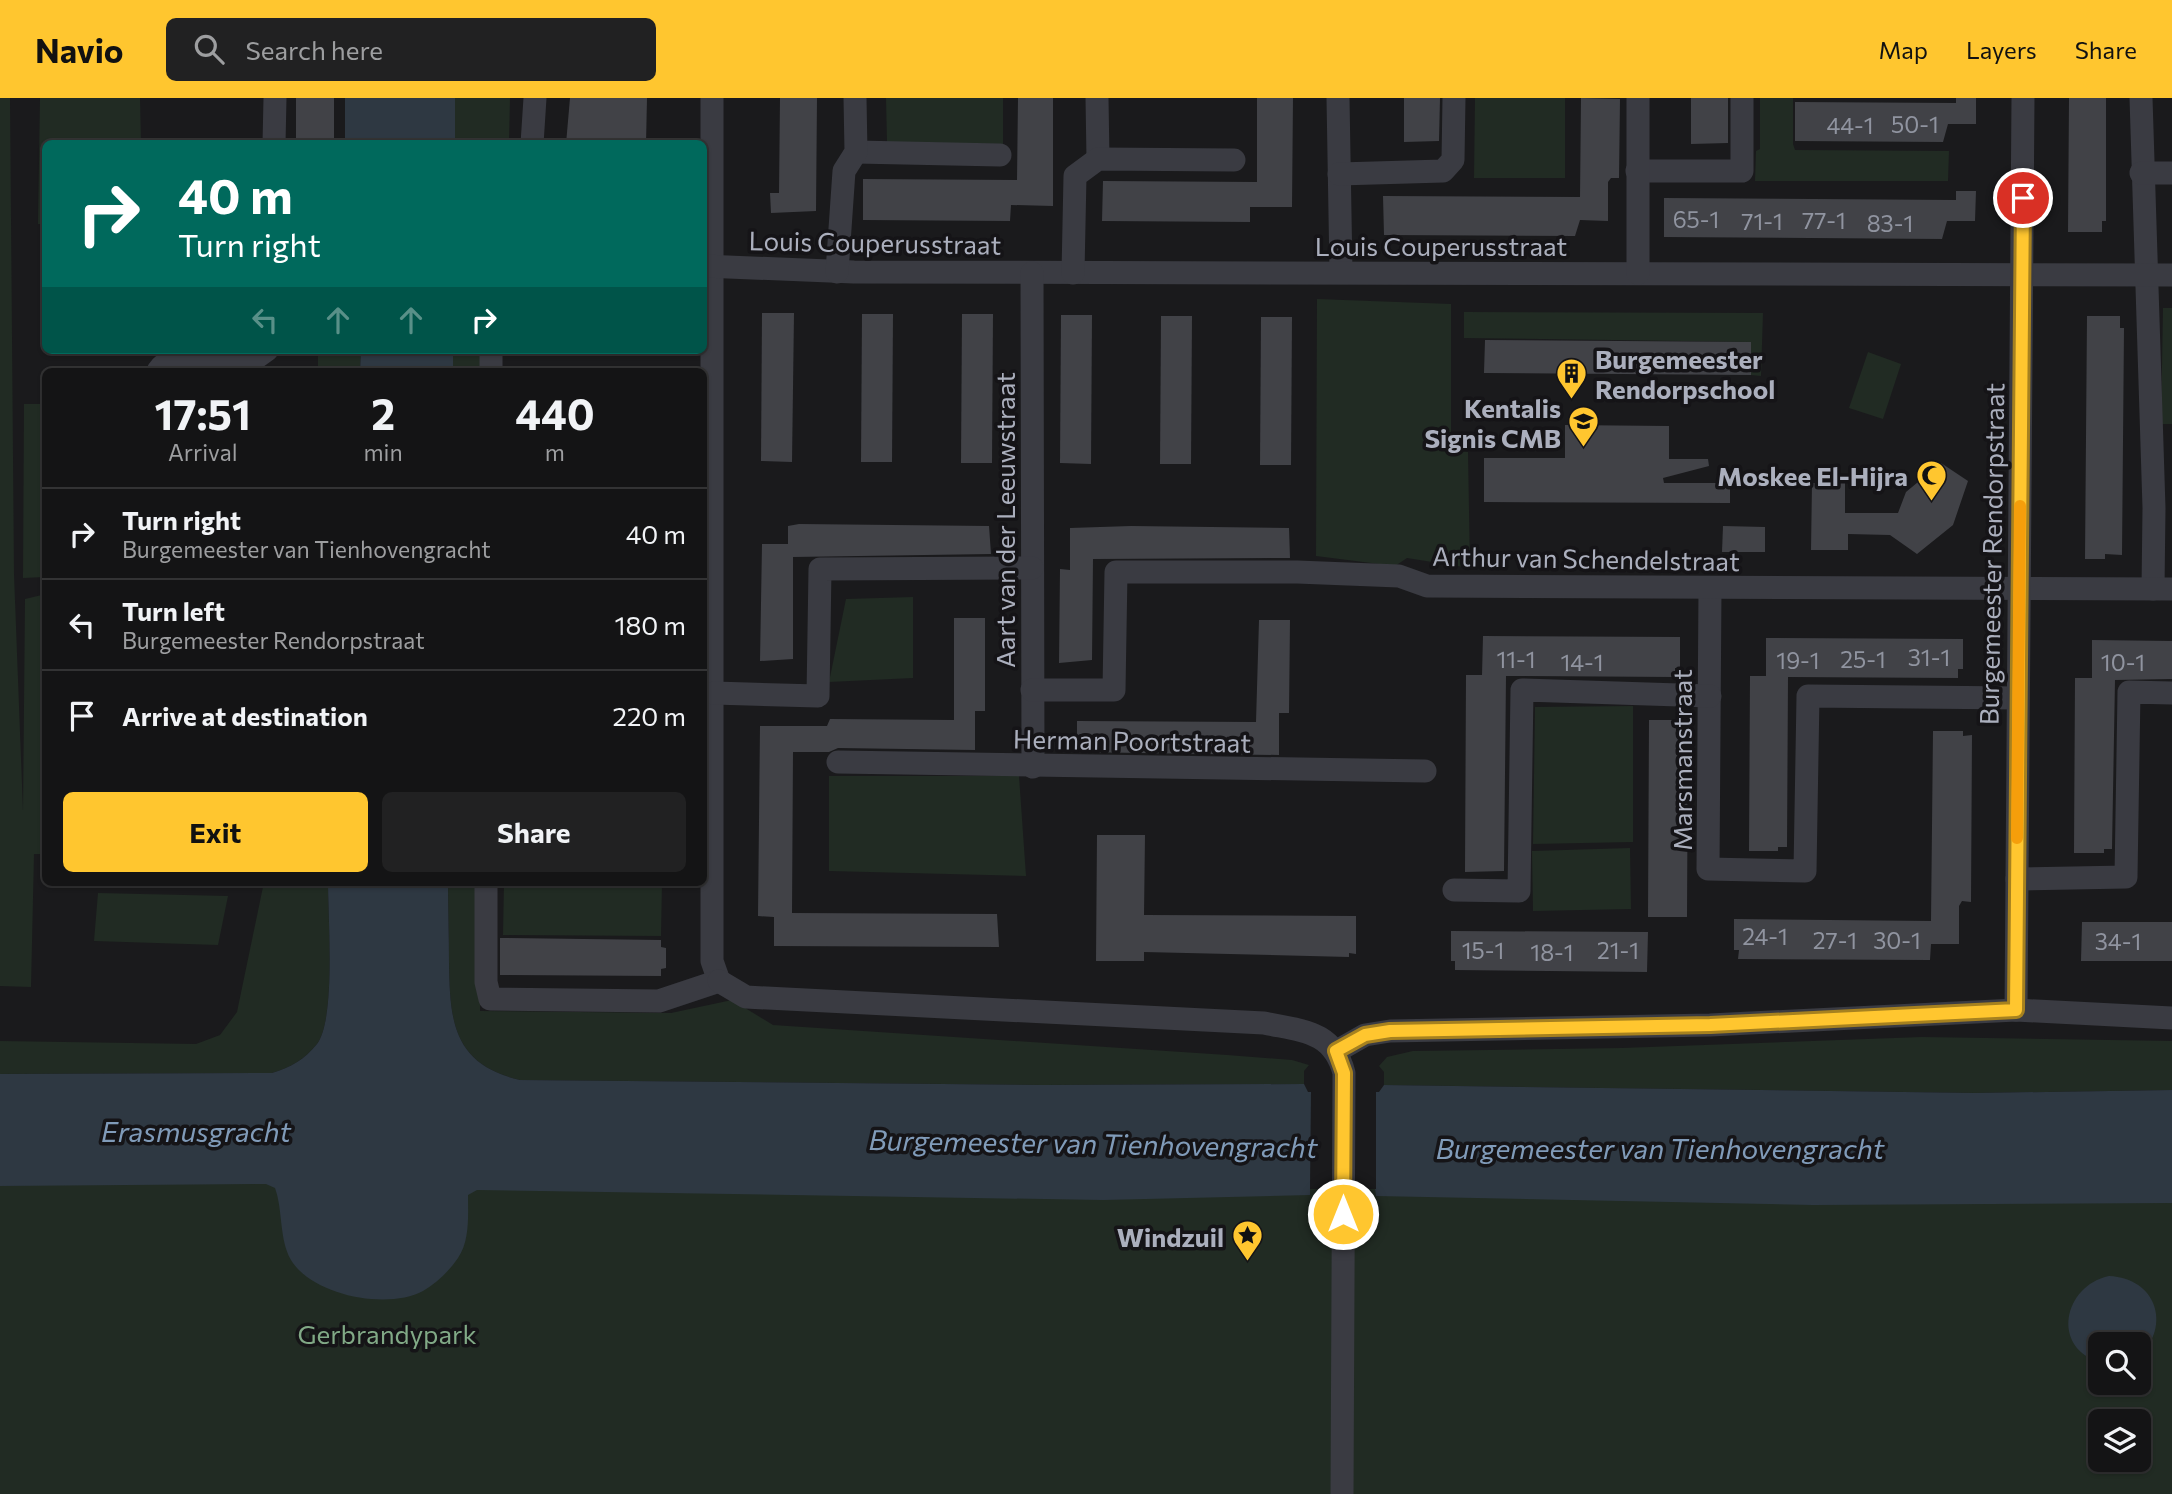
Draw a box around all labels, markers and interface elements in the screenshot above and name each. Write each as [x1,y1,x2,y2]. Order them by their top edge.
search box [166,18,656,81]
text: Navio [35,29,124,70]
icon: search [190,30,228,68]
text: Search here [246,34,383,65]
text: Map [1879,35,1928,64]
text: Layers [1966,35,2037,64]
text: Share [2075,35,2137,64]
house number: 50-1 [1891,110,1939,138]
house number: 44-1 [1826,111,1874,139]
text: 40 m [178,164,293,224]
icon: right [63,168,154,259]
pin [1993,168,2053,228]
icon: arrive [2004,179,2042,217]
house number: 65-1 [1673,205,1719,233]
house number: 77-1 [1802,206,1846,234]
house number: 71-1 [1741,207,1783,235]
house number: 83-1 [1867,209,1913,237]
text: Turn right [178,224,321,264]
street label: Louis Couperusstraat [748,224,1002,260]
street label: Louis Couperusstraat [1315,230,1567,261]
icon: left [246,301,284,339]
icon: ahead [319,301,357,339]
icon: ahead [392,301,430,339]
icon: right [465,301,503,339]
place label: Burgemeester Rendorpschool [1595,343,1775,404]
building icon: Burgemeester Rendorpschool [1555,356,1589,400]
street label: Aart van der Leeuwstraat [989,372,1020,668]
street label: Burgemeester Rendorpstraat [1973,383,2009,725]
text: 17:51 [154,387,251,439]
text: 2 [371,387,395,439]
text: 440 [515,387,595,439]
place label: Kentalis Signis CMB [1424,392,1561,453]
school or university icon: Kentalis Signis CMB [1567,405,1601,449]
text: Arrival [168,438,238,466]
text: min [364,438,403,466]
text: m [545,438,565,466]
mosque icon: Moskee El-Hijra [1914,458,1948,502]
place label: Moskee El-Hijra [1717,460,1908,491]
text: Turn right [122,504,241,535]
icon: right [63,515,101,553]
text: 40 m [626,518,686,549]
text: Burgemeester van Tienhovengracht [122,535,491,563]
street label: Arthur van Schendelstraat [1432,540,1740,576]
text: Turn left [122,595,225,626]
icon: left [63,606,101,644]
text: 180 m [614,609,686,640]
text: Burgemeester Rendorpstraat [122,626,425,654]
house number: 31-1 [1908,643,1950,671]
house number: 11-1 [1496,645,1536,673]
house number: 25-1 [1840,645,1886,673]
house number: 19-1 [1776,646,1820,674]
house number: 14-1 [1560,648,1604,676]
house number: 10-1 [2101,648,2145,676]
street label: Marsmanstraat [1666,669,1697,851]
icon: arrive [63,697,101,735]
text: Arrive at destination [122,700,368,731]
text: 220 m [613,700,686,731]
street label: Herman Poortstraat [1013,722,1251,758]
button: Exit [63,792,368,872]
button: Share [382,792,686,872]
house number: 24-1 [1742,922,1788,950]
house number: 27-1 [1813,926,1857,954]
house number: 30-1 [1873,926,1921,954]
house number: 34-1 [2095,927,2141,955]
house number: 15-1 [1462,936,1504,964]
house number: 21-1 [1597,936,1639,964]
house number: 18-1 [1530,938,1574,966]
water label: Erasmusgracht [101,1114,291,1148]
water label: Burgemeester van Tienhovengracht [868,1122,1318,1164]
water label: Burgemeester van Tienhovengracht [1436,1131,1885,1165]
position arrow [1306,1177,1380,1251]
place icon: Windzuil [1230,1219,1264,1263]
place label: Windzuil [1117,1221,1224,1252]
park label: Gerbrandypark [297,1318,477,1349]
map controls [2088,1332,2151,1472]
button: search [2088,1332,2151,1395]
button: layers [2088,1409,2151,1472]

